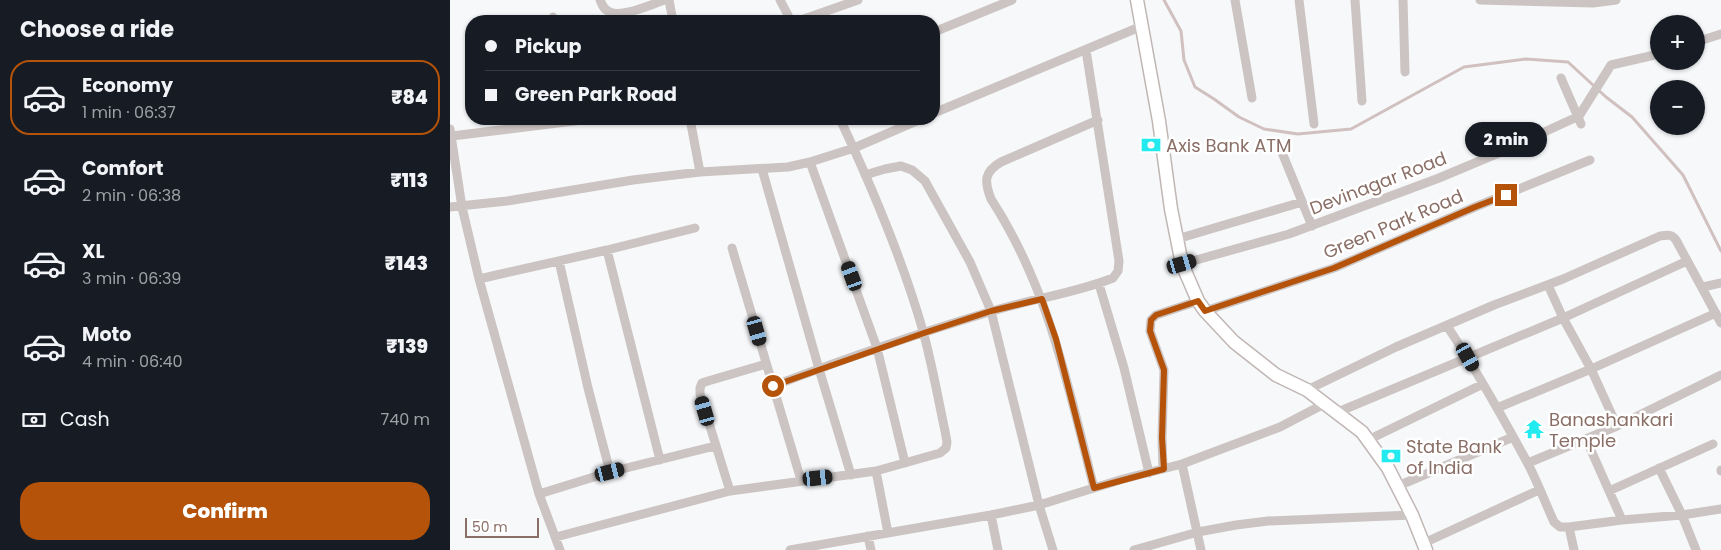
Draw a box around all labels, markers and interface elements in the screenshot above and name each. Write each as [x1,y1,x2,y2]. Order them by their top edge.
text: Choose a ride [20,14,174,45]
map controls [1650,15,1705,135]
button: + [1650,15,1705,70]
text: Pickup [515,33,581,60]
text: Economy [82,72,173,99]
icon: car [22,75,67,120]
button: − [1650,80,1705,135]
text: Green Park Road [515,81,677,108]
text: ₹84 [391,84,428,111]
text: 1 min · 06:37 [82,101,176,124]
callout: 2 min [1465,122,1547,158]
text: 2 min [1483,128,1529,151]
place label: Axis Bank ATM [1166,133,1292,158]
bank icon: Axis Bank ATM [1140,134,1162,156]
street label: Devinagar Road [1306,145,1450,221]
text: Comfort [82,155,164,182]
icon: car [22,158,67,203]
text: ₹113 [391,167,428,194]
street label: Green Park Road [1319,183,1467,265]
text: 2 min · 06:38 [82,184,181,207]
route end [1495,184,1517,206]
text: XL [82,238,105,265]
icon: car [22,241,67,286]
text: ₹143 [385,250,428,277]
car [1165,253,1198,275]
car [839,259,864,293]
text: 3 min · 06:39 [82,267,181,290]
car [745,315,768,347]
text: Moto [82,321,131,348]
icon: car [22,324,67,369]
text: ₹139 [386,333,428,360]
car [1454,340,1481,374]
text: 4 min · 06:40 [82,350,183,373]
route start [762,375,784,397]
car [693,395,716,427]
icon: cash [20,406,48,434]
text: Cash [60,406,110,433]
place label: Banashankari Temple [1549,407,1673,453]
text: 740 m [380,408,430,431]
temple icon: Banashankari Temple [1523,418,1545,440]
place label: State Bank of India [1406,434,1503,480]
bank icon: State Bank of India [1380,445,1402,467]
car [593,461,626,483]
car [802,469,833,487]
button: Confirm [20,482,430,540]
scale bar [465,515,539,538]
text: 50 m [472,517,508,537]

